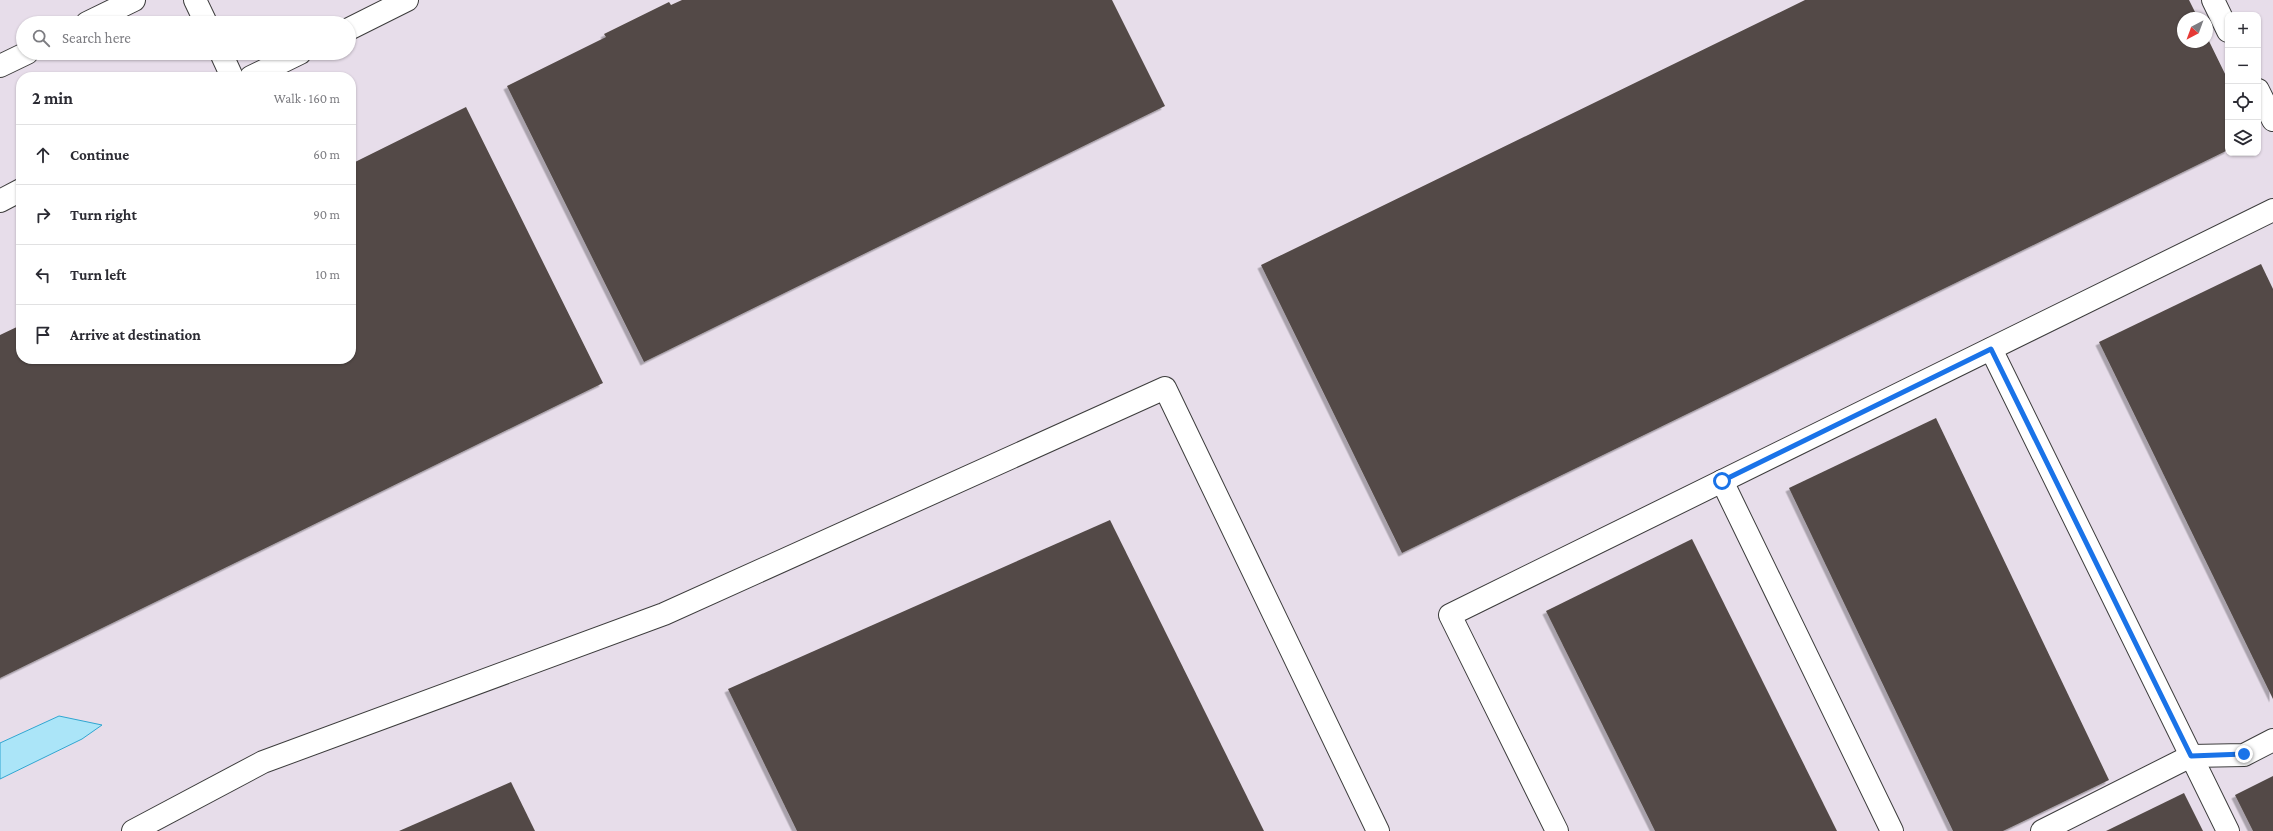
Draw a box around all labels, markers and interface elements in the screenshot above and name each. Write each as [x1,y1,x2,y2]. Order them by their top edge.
north arrow [2177,12,2213,48]
map controls [2225,12,2261,156]
button: + [2225,12,2261,48]
search box [16,16,356,60]
icon: search [30,27,52,49]
text: Search here [62,30,131,46]
button: − [2225,48,2261,84]
button: locate [2225,84,2261,120]
text: 2 min [32,89,73,108]
text: Walk · 160 m [274,91,340,106]
button: layers [2225,120,2261,156]
icon: ahead [32,144,54,166]
text: Continue [70,147,129,163]
text: 60 m [313,147,340,162]
icon: right [32,204,54,226]
text: Turn right [70,207,137,223]
text: 90 m [313,207,340,222]
icon: left [32,264,54,286]
text: Turn left [70,267,126,283]
text: 10 m [315,267,340,282]
icon: arrive [32,324,54,346]
text: Arrive at destination [70,327,201,343]
route start [1713,472,1731,490]
route end [2235,745,2253,763]

